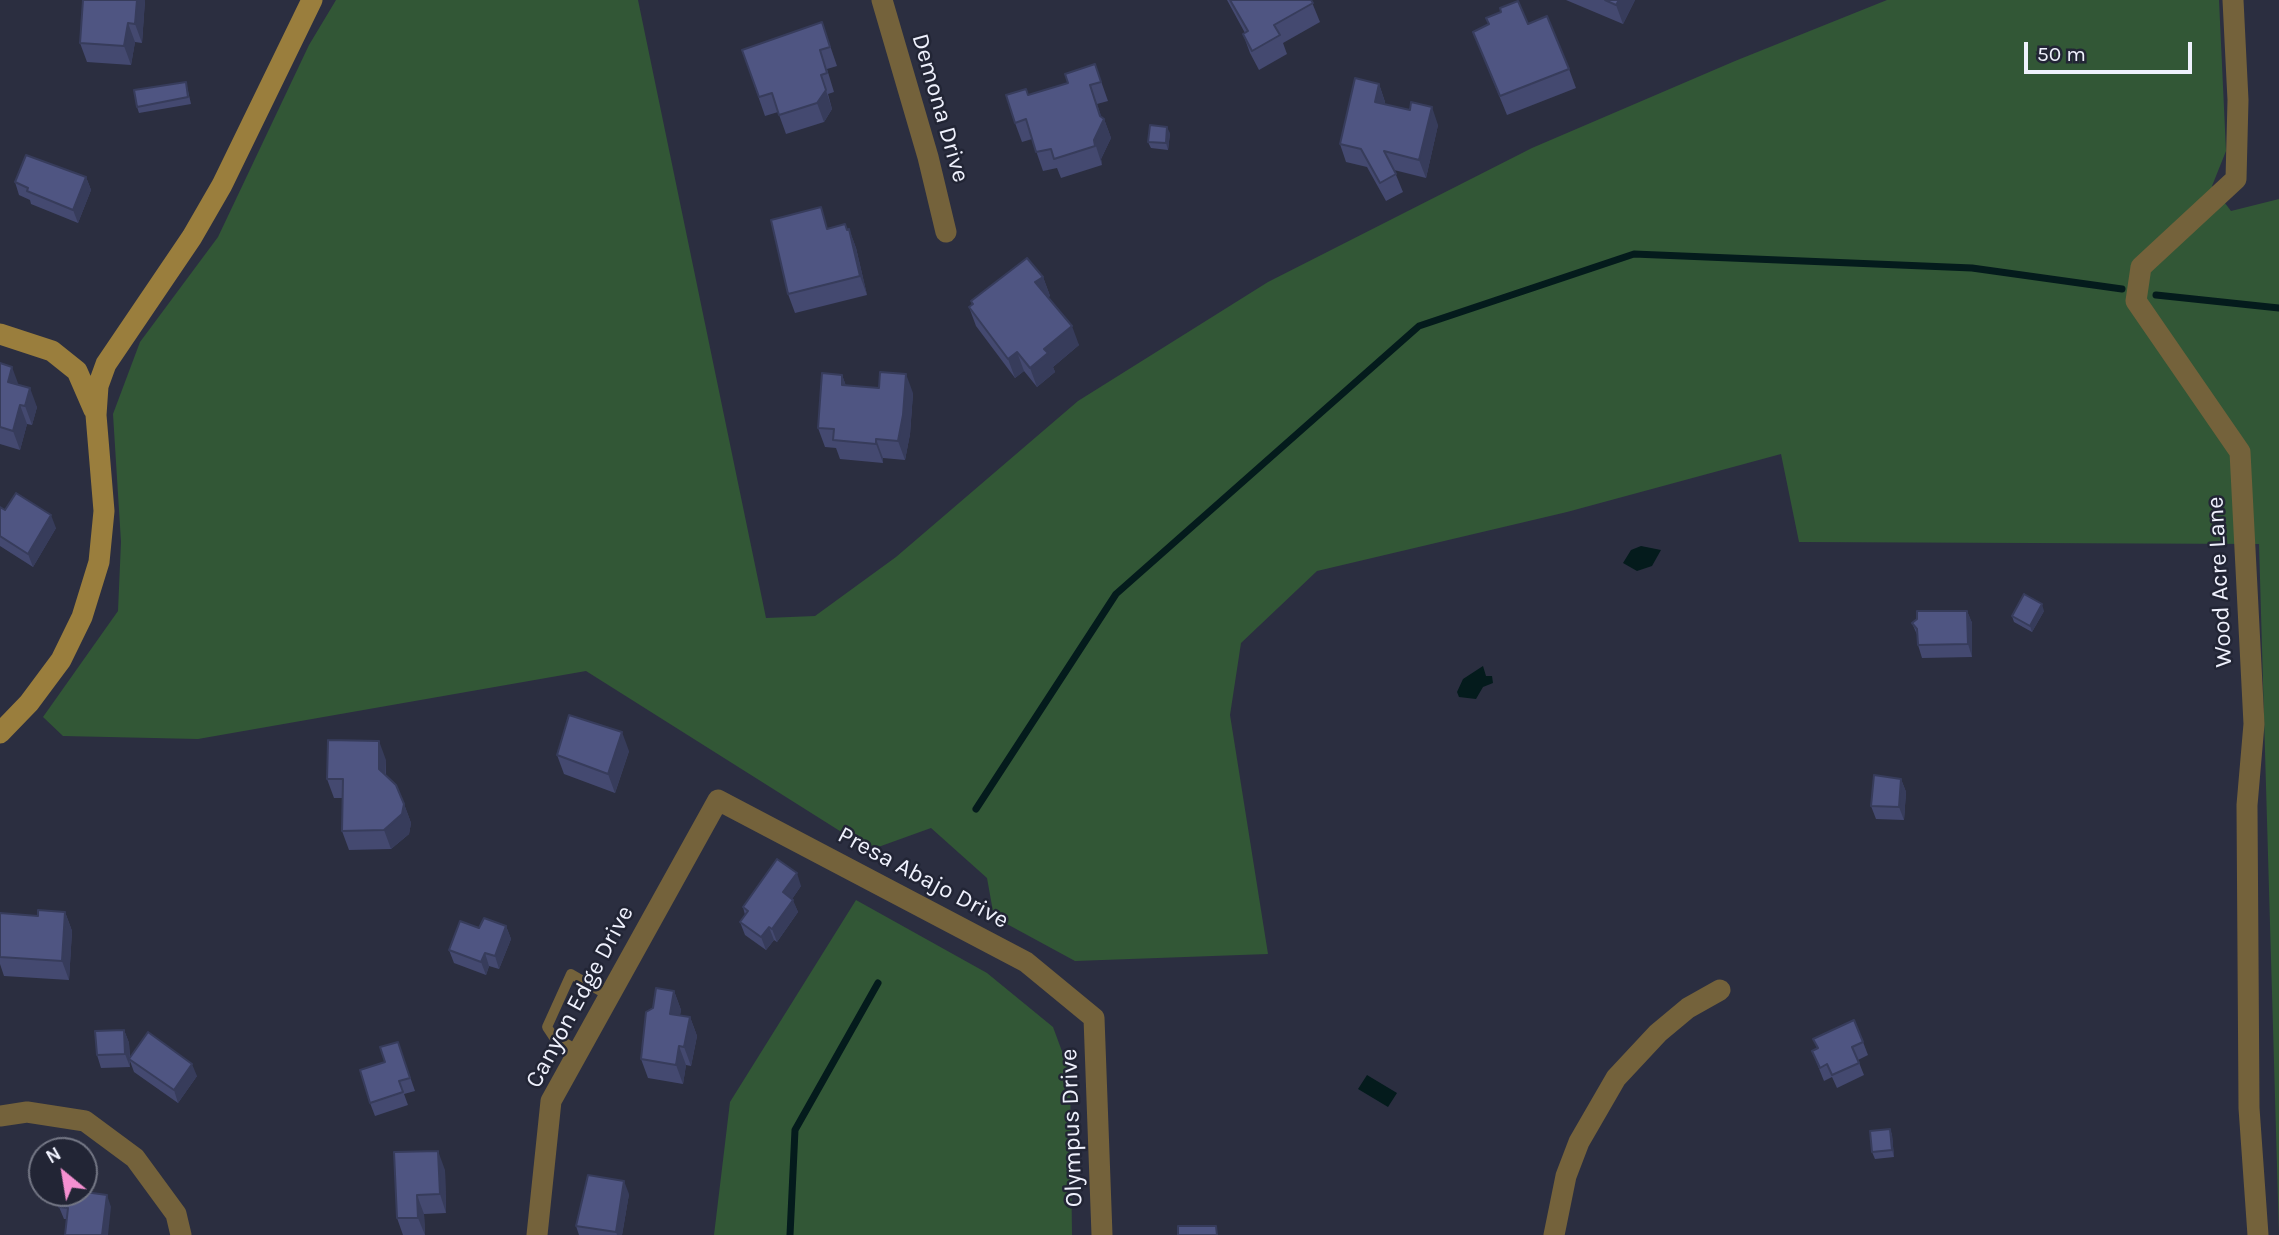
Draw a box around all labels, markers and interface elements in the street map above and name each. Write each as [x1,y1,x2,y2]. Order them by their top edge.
scale bar [2027,28,2195,72]
street label: Demona Drive [905,30,975,186]
text: 50 m [2037,42,2086,66]
street label: Wood Acre Lane [2201,496,2239,668]
street label: Presa Abajo Drive [833,821,1013,935]
street label: Canyon Edge Drive [520,901,640,1093]
street label: Olympus Drive [1055,1048,1089,1208]
north arrow [28,1137,98,1207]
text: N [42,1143,65,1168]

